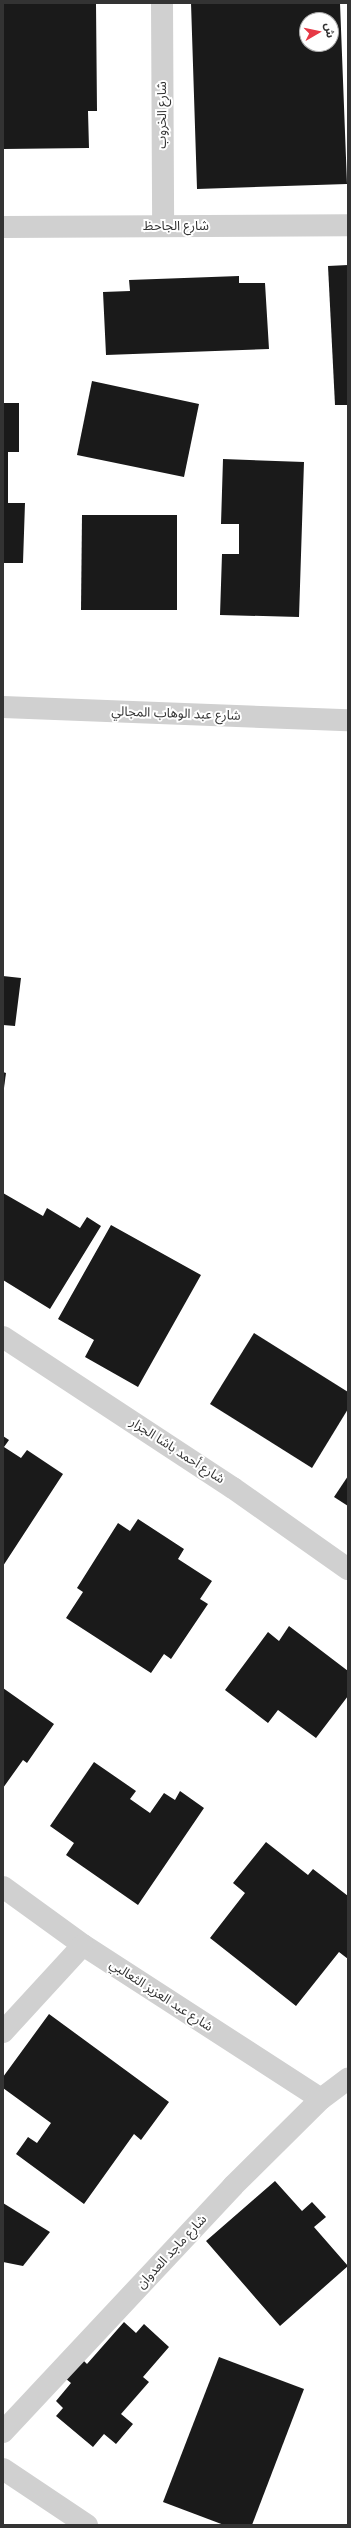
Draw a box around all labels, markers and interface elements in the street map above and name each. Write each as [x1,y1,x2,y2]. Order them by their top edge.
north arrow [299,12,339,52]
text: ش [322,22,338,39]
street label: شارع الخروب [154,81,170,149]
street label: شارع الجاحظ [143,218,209,234]
street label: شارع عبد الوهاب المجالي [111,704,241,724]
street label: شارع أحمد باشا الجزار [127,1415,227,1487]
street label: شارع عبد العزيز الثعالبي [106,1957,216,2035]
street label: شارع ماجد العدوان [134,2212,210,2292]

